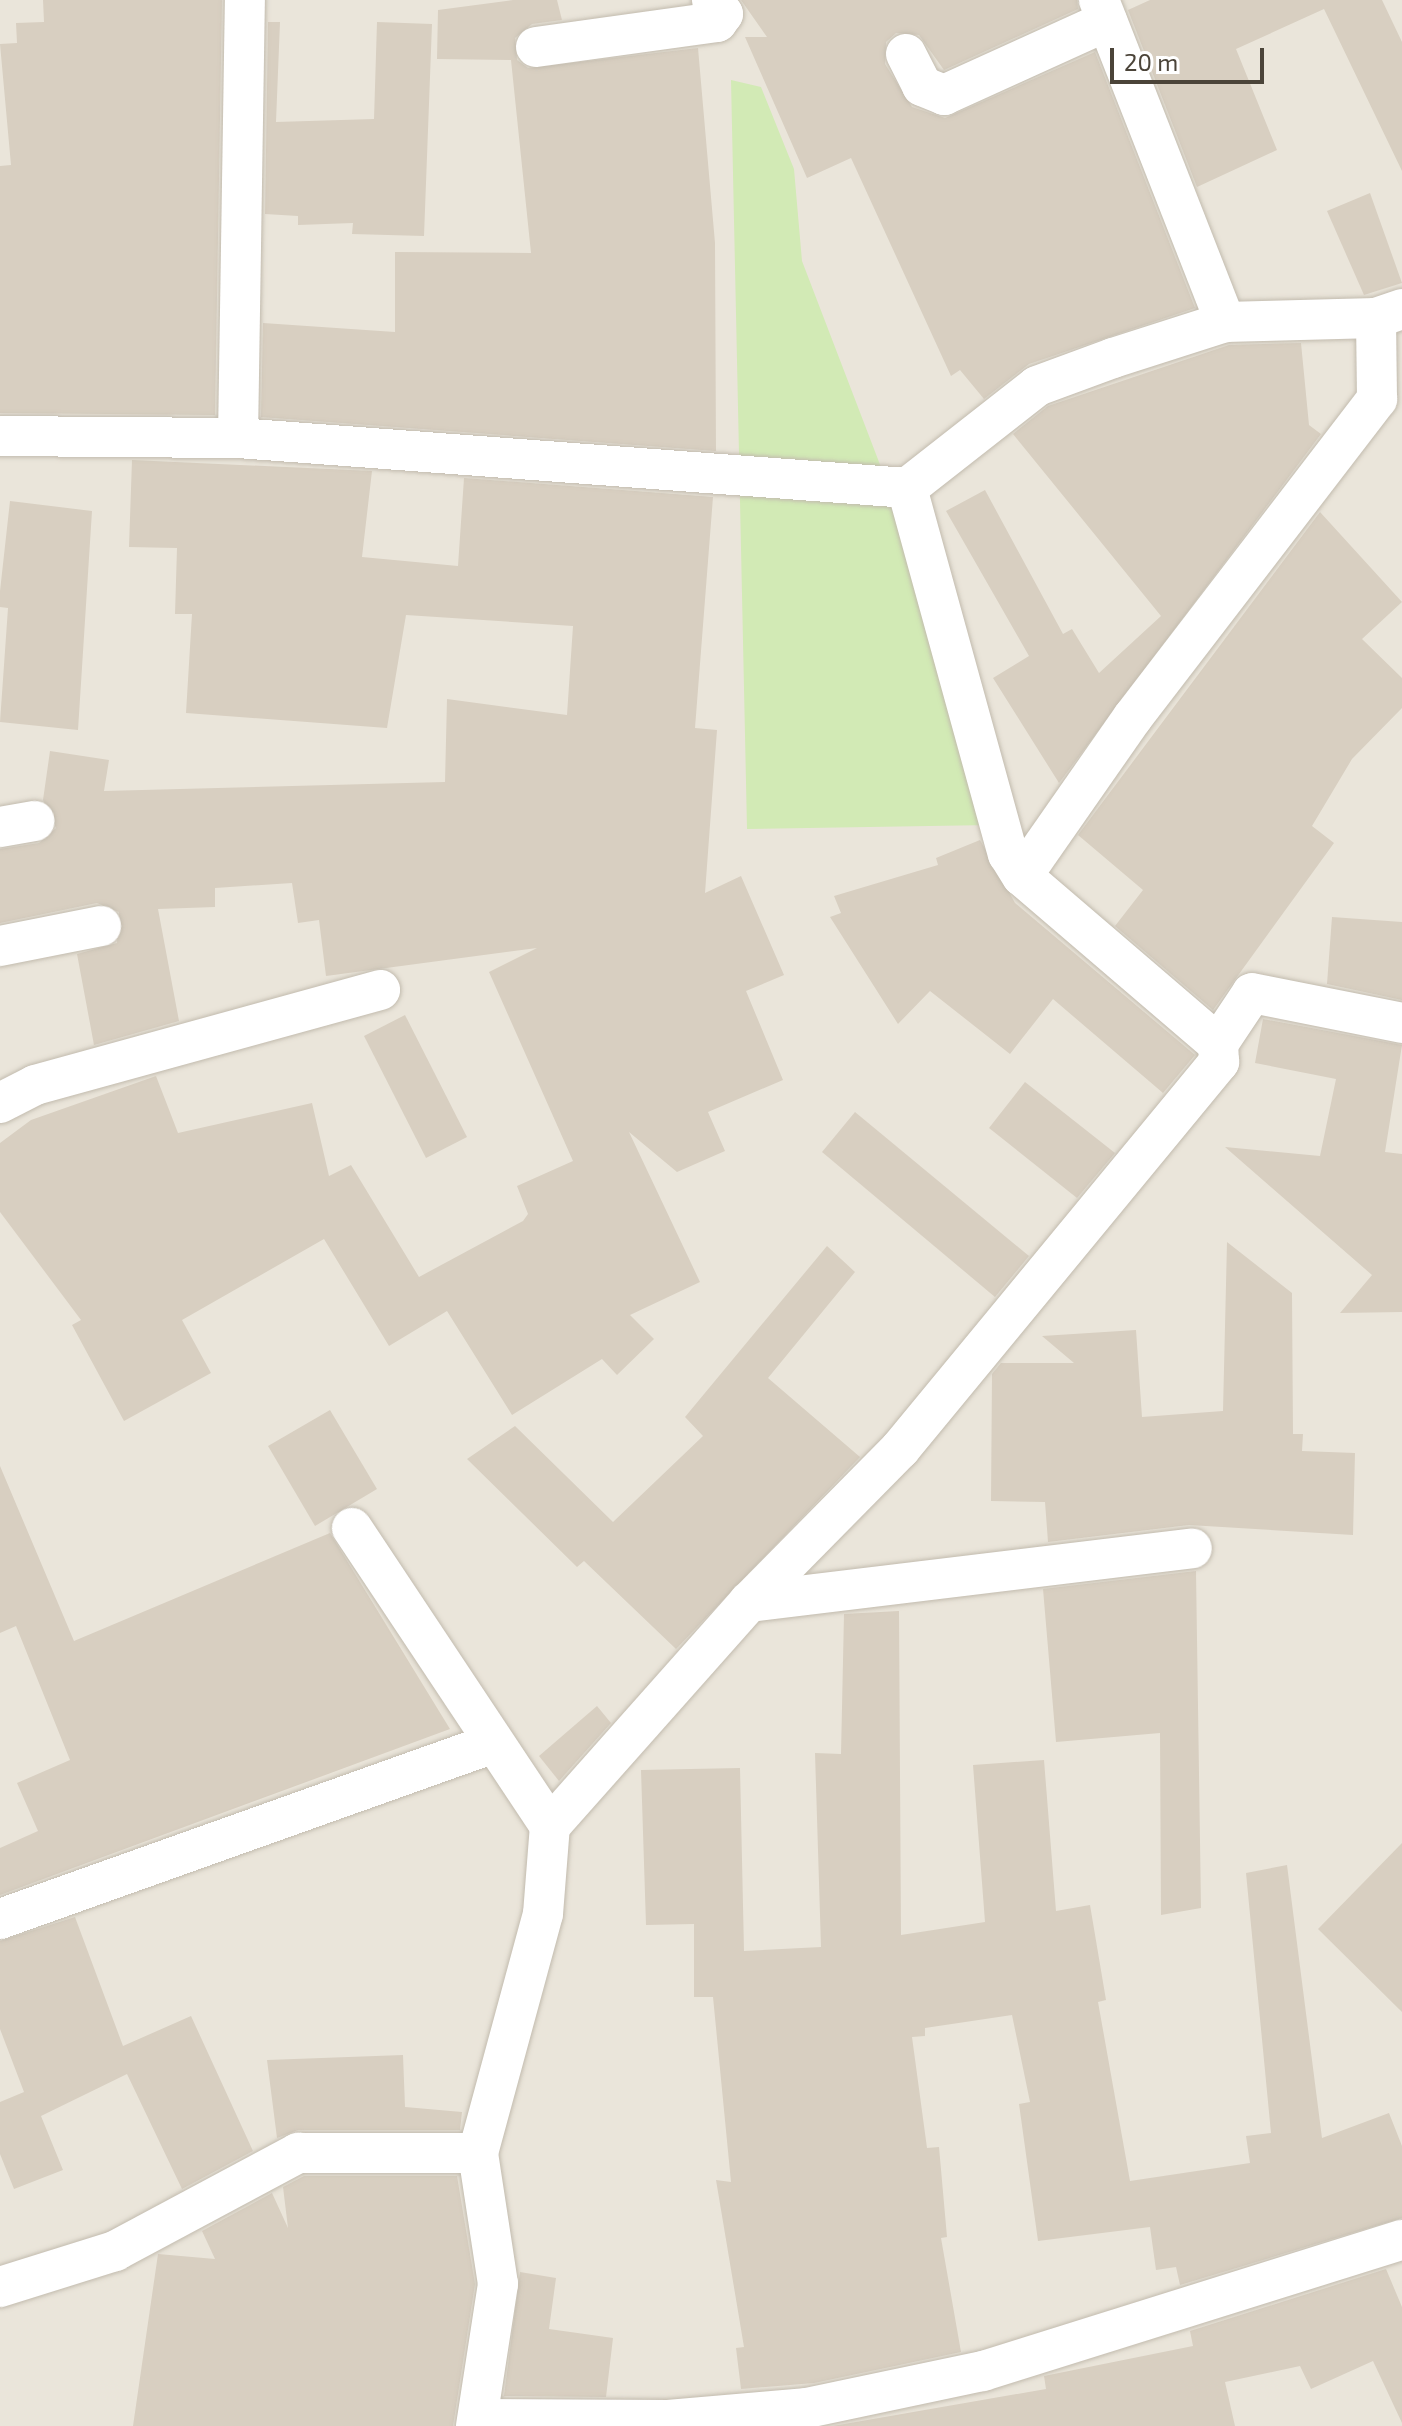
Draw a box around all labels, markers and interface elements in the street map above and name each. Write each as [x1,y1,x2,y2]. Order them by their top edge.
scale bar [1114,32,1268,82]
text: 20 m [1124,47,1178,76]

